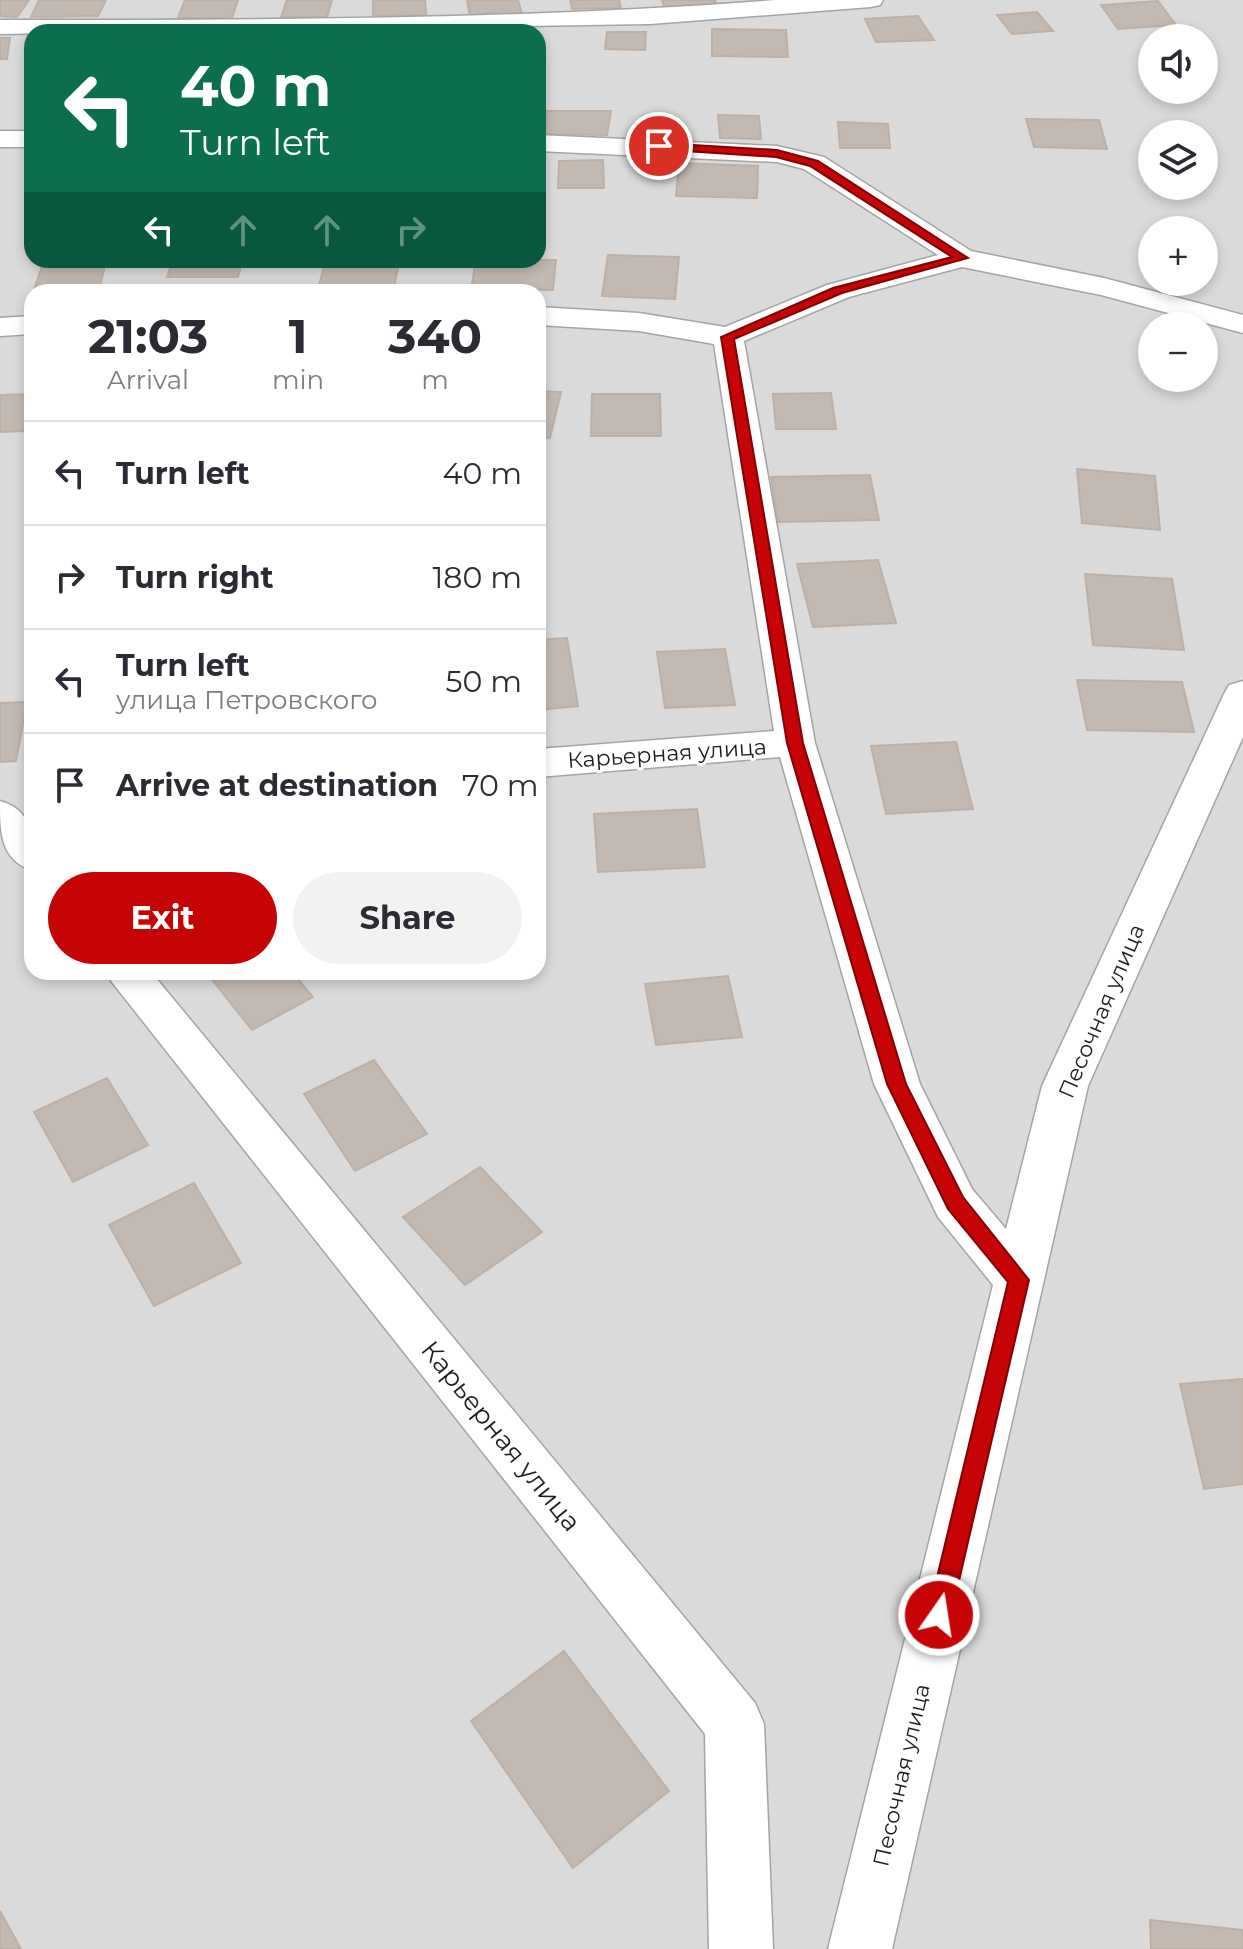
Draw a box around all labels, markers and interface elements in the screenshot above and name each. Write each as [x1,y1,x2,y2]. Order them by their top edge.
map controls [1138,24,1218,392]
button: sound [1138,24,1218,104]
text: 40 m [180,52,331,120]
icon: left [48,56,152,160]
pin [625,112,693,180]
text: Turn left [180,120,331,164]
button: layers [1138,120,1218,200]
icon: arrive [637,124,681,168]
icon: left [137,208,181,252]
icon: ahead [221,208,265,252]
icon: ahead [305,208,349,252]
icon: right [389,208,433,252]
button: + [1138,216,1218,296]
text: 21:03 [88,307,208,365]
text: 1 [289,307,307,365]
text: 340 [388,307,482,365]
button: − [1138,312,1218,392]
text: Arrival [107,364,189,396]
text: min [272,364,324,396]
text: m [421,364,449,396]
icon: left [48,451,92,495]
text: Turn left [116,455,249,492]
text: 40 m [443,455,522,492]
icon: right [48,555,92,599]
text: Turn right [116,559,273,596]
text: 180 m [432,559,522,596]
text: Turn left [116,647,249,684]
icon: left [48,659,92,703]
text: 50 m [445,663,522,700]
text: улица Петровского [116,684,378,716]
street label: Карьерная улица [567,733,768,774]
icon: arrive [48,763,92,807]
text: Arrive at destination [116,767,438,804]
text: 70 m [462,767,539,804]
button: Exit [48,872,277,964]
button: Share [293,872,522,964]
street label: Песочная улица [1053,920,1150,1102]
street label: Карьерная улица [414,1334,588,1538]
position arrow [897,1573,981,1657]
street label: Песочная улица [867,1681,936,1869]

